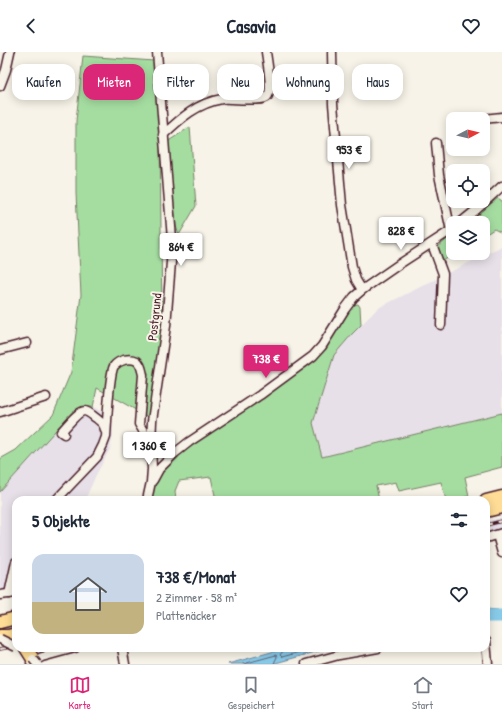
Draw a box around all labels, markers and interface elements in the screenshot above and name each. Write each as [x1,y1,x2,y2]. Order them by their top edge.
text: Casavia [226,14,276,39]
icon: back [20,15,42,37]
icon: heart [460,15,482,37]
chip: Kaufen [12,64,75,100]
chip: Mieten [83,64,145,100]
chip: Filter [153,64,209,100]
chip: Neu [217,64,264,100]
chip: Wohnung [272,64,344,100]
chip: Haus [352,64,403,100]
north arrow [446,112,490,156]
map controls [446,112,490,260]
pin: 953 € [321,136,377,170]
text: 953 € [336,140,362,158]
button: locate [446,164,490,208]
button: layers [446,216,490,260]
pin: 828 € [373,217,429,251]
text: 828 € [388,221,414,239]
pin: 864 € [153,233,209,267]
text: 864 € [169,237,193,255]
street label: Postgrund [143,292,165,342]
pin: 738 € [238,345,294,379]
text: 738 € [252,349,280,367]
pin: 1 360 € [112,432,186,466]
text: 1 360 € [132,436,166,454]
text: 5 Objekte [32,509,90,532]
icon: filters [448,509,470,531]
text: 738 €/Monat [156,565,236,588]
icon: home [64,570,112,618]
icon: heart [448,583,470,605]
text: 2 Zimmer · 58 m² [156,588,237,606]
text: Plattenäcker [156,606,217,624]
tab: Karte [68,674,91,712]
tab: Gespeichert [228,674,275,712]
tab: Start [412,674,434,712]

